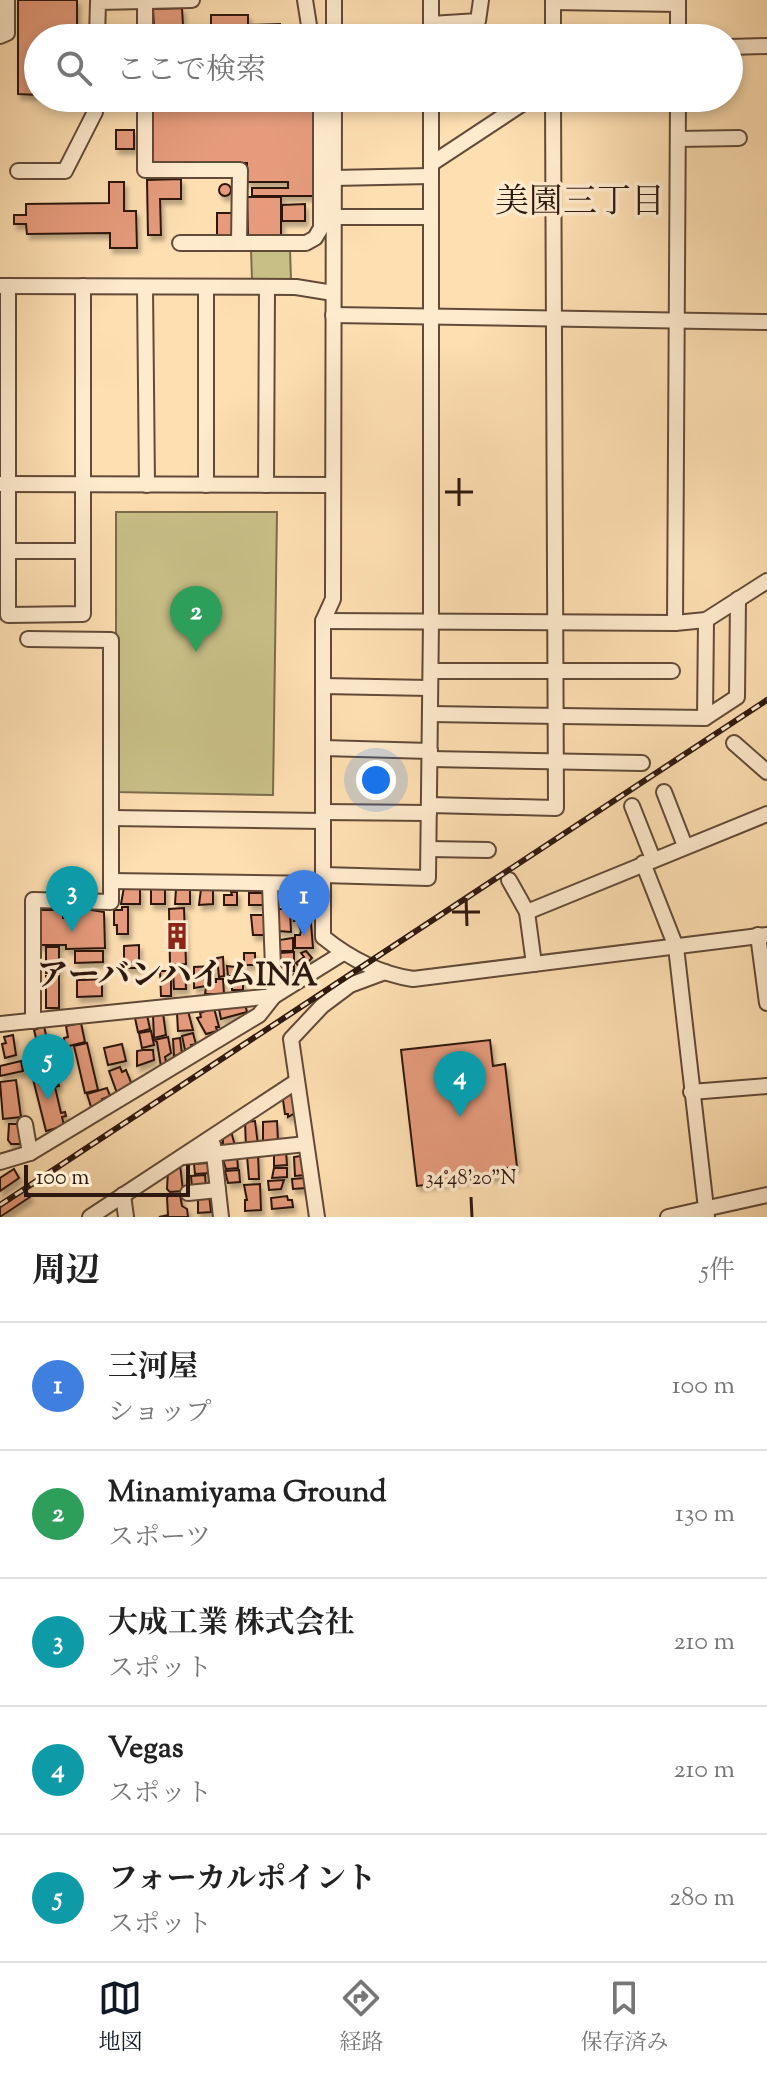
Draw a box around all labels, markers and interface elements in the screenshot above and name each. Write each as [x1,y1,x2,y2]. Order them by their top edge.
search box [24,24,743,112]
icon: search [52,46,96,90]
text: ここで検索 [116,50,266,93]
district label: 美園三丁目 [495,179,665,228]
pin: 2 [170,586,222,652]
your location [356,760,396,800]
pin: 3 [46,866,98,932]
pin: 1 [278,870,330,936]
building icon: アーバンハイムINA [162,921,192,951]
place label: アーバンハイムINA [37,954,317,1000]
pin: 5 [22,1034,74,1100]
pin: 4 [434,1051,486,1117]
scale bar [24,1161,190,1197]
text: 100 m [36,1163,89,1195]
text: 34°48'20"N [426,1165,516,1194]
text: 周辺 [32,1248,100,1297]
text: 5件 [700,1253,735,1290]
text: 三河屋 [108,1347,198,1390]
text: 1 [54,1368,62,1405]
text: 100 m [672,1368,735,1405]
text: ショップ [108,1395,211,1432]
text: Minamiyama Ground [108,1472,387,1515]
text: 2 [52,1496,64,1533]
text: 130 m [675,1496,735,1533]
text: スポーツ [108,1520,211,1557]
text: 大成工業 株式会社 [108,1603,354,1646]
text: 3 [53,1624,63,1661]
text: 210 m [673,1624,735,1661]
text: スポット [108,1651,212,1688]
text: Vegas [108,1728,184,1771]
text: 4 [51,1752,65,1789]
text: 210 m [673,1752,735,1789]
text: スポット [108,1776,212,1813]
text: フォーカルポイント [108,1859,376,1902]
text: 5 [54,1880,62,1917]
text: 280 m [669,1880,735,1917]
text: スポット [108,1907,212,1944]
tab: 地図 [98,1976,143,2060]
tab: 経路 [339,1976,384,2060]
tab: 保存済み [580,1976,669,2060]

